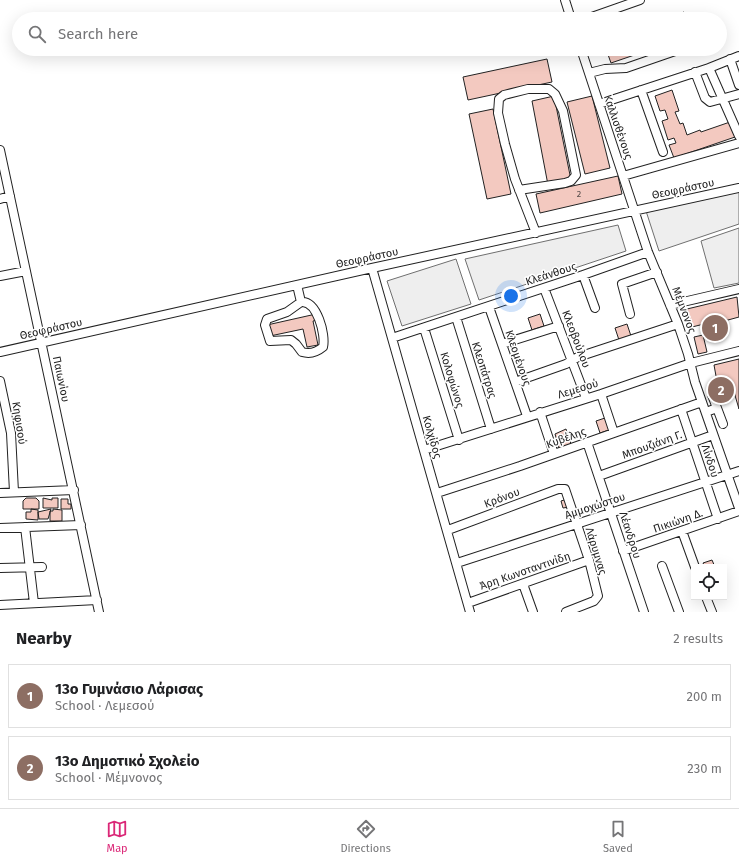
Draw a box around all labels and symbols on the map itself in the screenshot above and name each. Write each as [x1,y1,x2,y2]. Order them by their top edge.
street label: Καλλισθένους [601,93,635,161]
street label: Θεοφράστου [651,176,715,202]
house number: 2 [577,189,581,199]
street label: Θεοφράστου [335,245,399,271]
street label: Κλεάνθους [524,260,578,288]
street label: Μέμνονος [669,285,699,335]
your location [501,286,521,306]
street label: Κλεοβούλου [559,308,593,370]
pin: 1 [702,313,728,343]
street label: Θεοφράστου [19,316,83,342]
street label: Κλεομένους [502,329,534,387]
street label: Κλεοπάτρας [469,340,499,400]
street label: Κολοφώνος [437,351,467,409]
street label: Παιωνίου [50,355,72,403]
pin: 2 [708,375,734,405]
street label: Λεμεσού [556,377,600,401]
street label: Κηφισού [9,401,29,445]
street label: Κολχίδος [420,414,444,460]
street label: Κυβέλης [544,425,588,451]
street label: Μπουζιάνη Γ. [620,428,684,462]
street label: Λίνδου [699,443,721,479]
street label: Κρόνου [482,485,522,511]
street label: Αμμοχώστου [563,490,627,522]
street label: Πικιώνη Δ. [651,506,705,536]
street label: Λέανδρου [616,510,644,560]
street label: Λάρυμνας [583,526,609,576]
street label: Άρη Κωνσταντινίδη [478,549,572,593]

